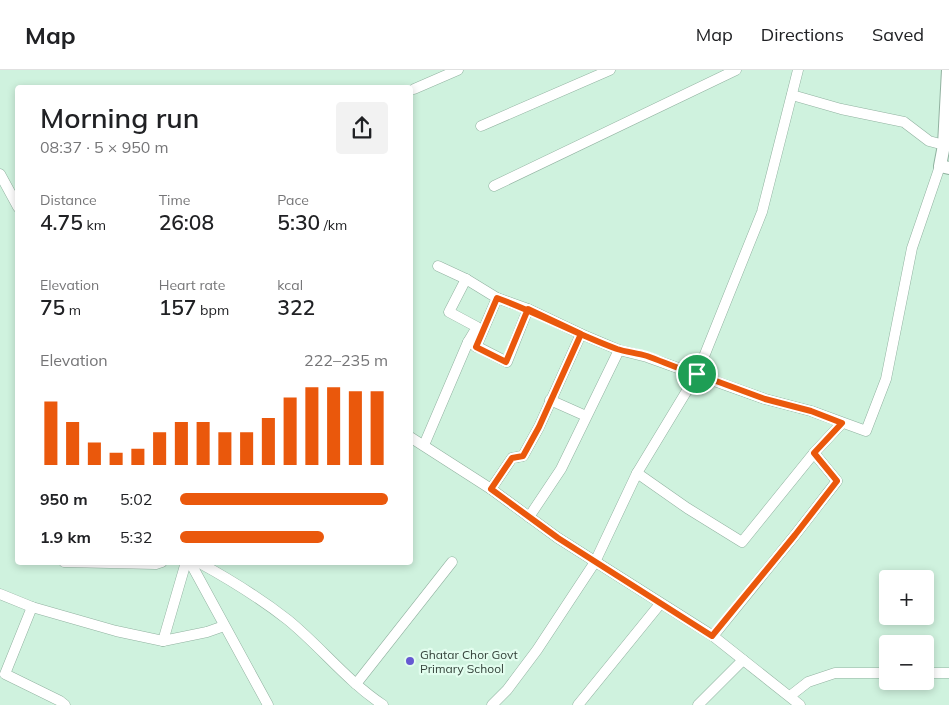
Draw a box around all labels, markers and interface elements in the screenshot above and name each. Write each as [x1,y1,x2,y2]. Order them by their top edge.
text: Map [25,20,76,50]
text: Map [696,23,733,46]
text: Directions [761,23,844,46]
text: Saved [872,23,924,46]
text: Morning run [40,100,199,135]
button: share [336,102,388,154]
text: 08:37 · 5 × 950 m [40,137,169,157]
text: Distance [40,191,97,209]
text: Time [159,191,190,209]
text: Pace [277,191,309,209]
text: 4.75 [40,209,83,235]
text: 26:08 [159,209,214,235]
text: 5:30 [277,209,320,235]
text: km [83,216,106,234]
text: /km [320,216,347,234]
text: Elevation [40,276,99,294]
text: Heart rate [159,276,225,294]
text: kcal [277,276,303,294]
text: 75 [40,294,65,320]
text: 157 [159,294,196,320]
text: 322 [277,294,315,320]
text: m [65,301,81,319]
text: bpm [196,301,229,319]
text: Elevation [40,350,108,370]
text: 222–235 m [304,350,388,370]
pin [676,353,718,395]
icon: arrive [683,360,711,388]
text: 950 m [40,489,88,509]
text: 5:02 [120,489,152,509]
text: 1.9 km [40,527,91,547]
text: 5:32 [120,527,152,547]
map controls [879,570,934,690]
button: + [879,570,934,625]
button: − [879,635,934,690]
place label: Ghatar Chor Govt Primary School [420,647,518,676]
marker: Ghatar Chor Govt Primary School [404,655,416,667]

